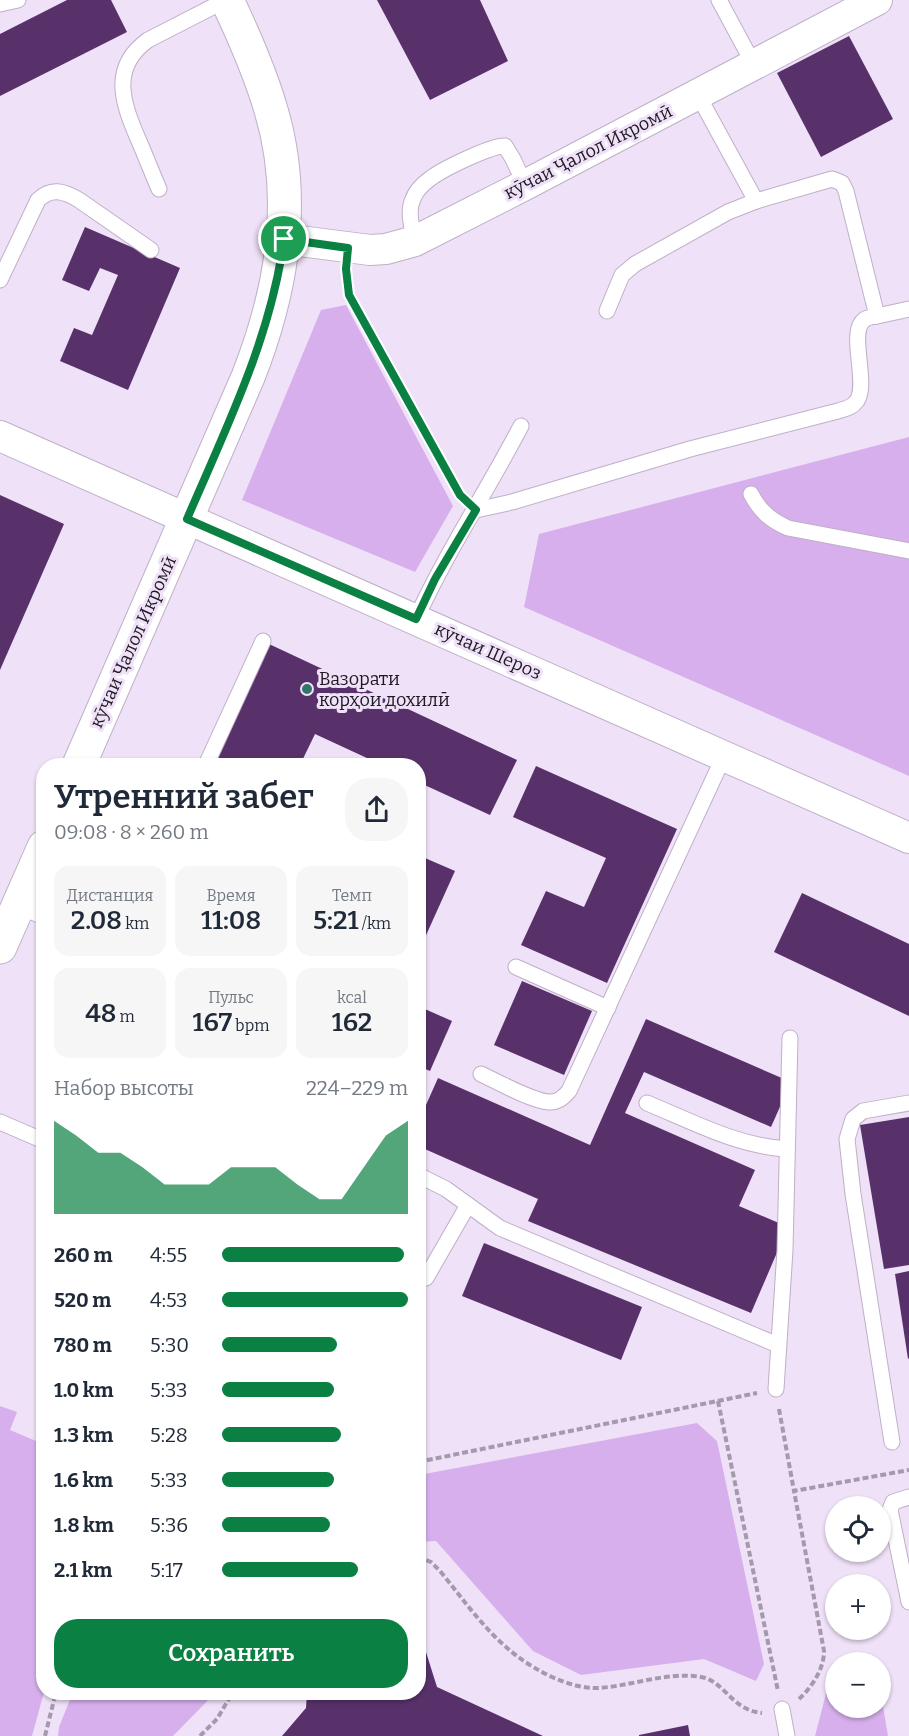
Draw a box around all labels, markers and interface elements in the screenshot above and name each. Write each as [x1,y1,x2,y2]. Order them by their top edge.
street label: кӯчаи Ҷалол Икромӣ [500,100,676,204]
pin [258,213,309,264]
icon: arrive [267,222,300,255]
street label: кӯчаи Ҷалол Икромӣ [85,553,181,731]
street label: кӯчаи Шероз [431,618,545,684]
place label: Вазорати корҳои дохилӣ [319,668,450,711]
marker: Вазорати корҳои дохилӣ [300,682,314,696]
text: Утренний забег [54,777,314,817]
button: share [345,778,408,841]
text: 09:08 · 8 × 260 m [54,820,208,844]
text: Дистанция [67,886,153,905]
text: Время [206,886,256,905]
text: Темп [332,886,372,905]
text: 2.08 [71,905,122,936]
text: 11:08 [201,905,261,936]
text: 5:21 [313,905,358,936]
text: km [122,914,149,933]
text: /km [358,914,391,933]
text: Пульс [208,988,254,1007]
text: kcal [337,988,367,1007]
text: 48 [85,998,116,1029]
text: m [116,1007,135,1026]
text: 167 [193,1007,232,1038]
text: 162 [332,1007,372,1038]
text: bpm [232,1016,269,1035]
text: Набор высоты [54,1076,194,1100]
text: 224–229 m [306,1076,408,1100]
text: 260 m [54,1243,112,1267]
text: 4:55 [150,1243,187,1267]
text: 520 m [54,1288,111,1312]
text: 4:53 [150,1288,188,1312]
text: 780 m [54,1333,112,1357]
text: 5:30 [150,1333,189,1357]
text: 1.0 km [54,1378,114,1402]
text: 5:33 [150,1378,187,1402]
text: 1.3 km [54,1423,113,1447]
text: 5:28 [150,1423,188,1447]
text: 1.6 km [54,1468,113,1492]
text: 5:33 [150,1468,187,1492]
map controls [825,1496,891,1718]
button: locate [825,1496,891,1562]
text: 1.8 km [54,1513,114,1537]
text: 5:36 [150,1513,188,1537]
text: 2.1 km [54,1558,112,1582]
text: 5:17 [150,1558,183,1582]
button: + [825,1574,891,1640]
button: Сохранить [54,1619,408,1688]
button: − [825,1652,891,1718]

